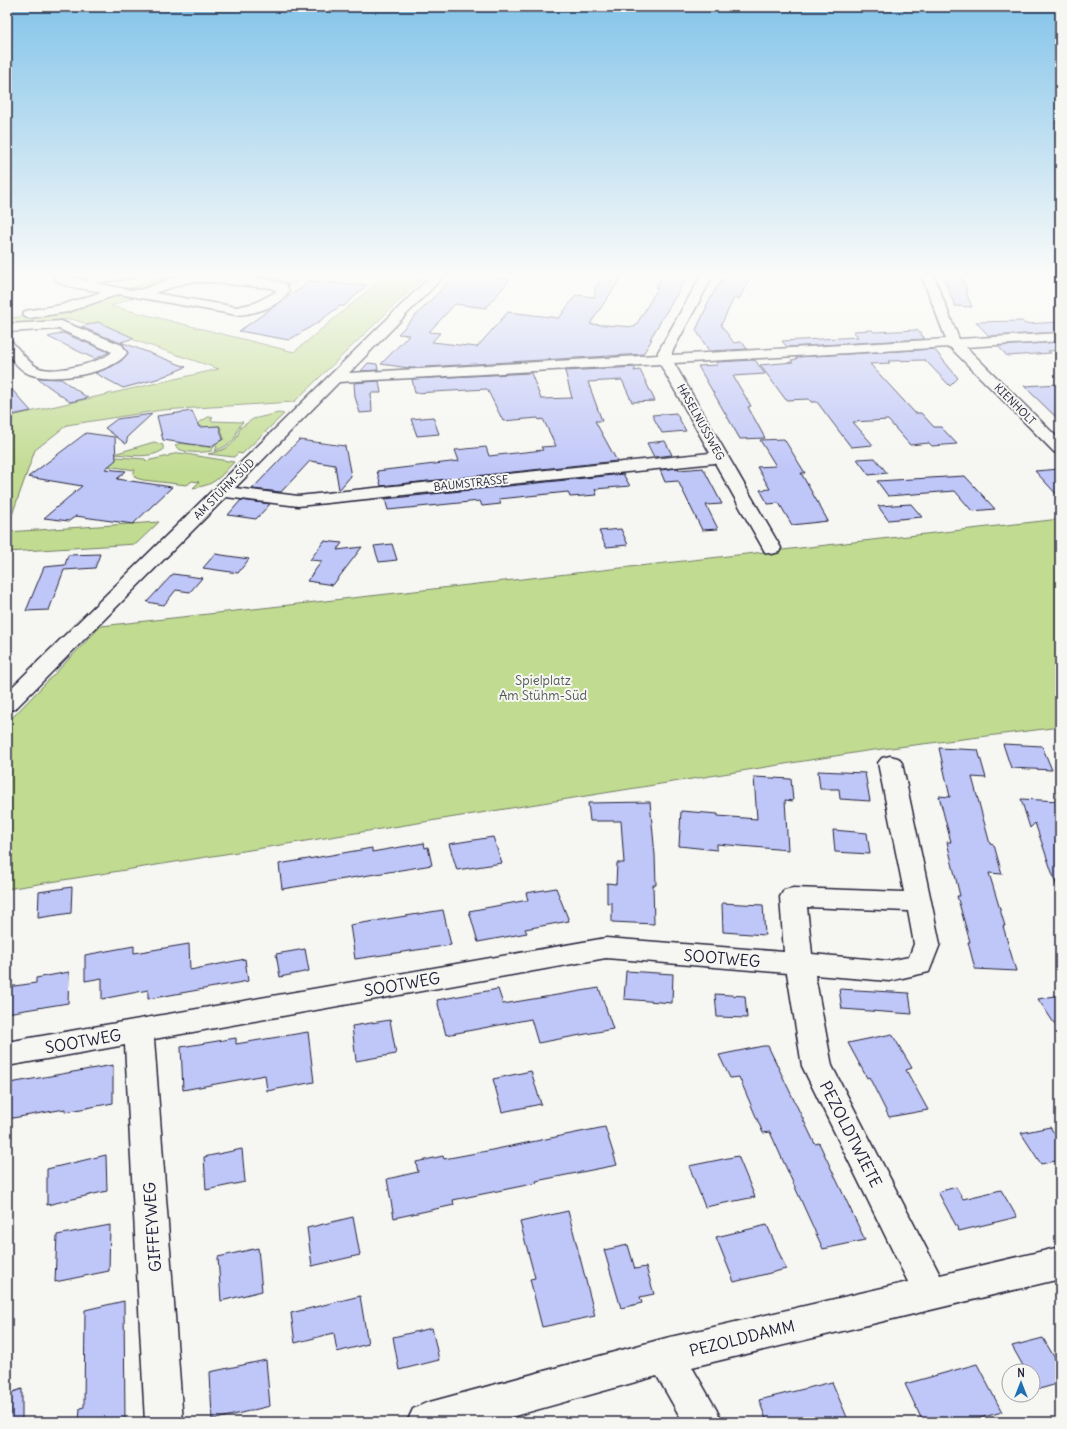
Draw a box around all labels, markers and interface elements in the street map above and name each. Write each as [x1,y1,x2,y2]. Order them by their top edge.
street label: KIENHOLT [991,380,1039,428]
street label: HASELNUSSWEG [674,381,728,463]
street label: AM STÜHM-SÜD [190,455,258,522]
street label: BAUMSTRASSE [433,472,509,494]
park label: Spielplatz Am Stühm-Süd [499,672,587,704]
street label: SOOTWEG [683,945,761,971]
street label: SOOTWEG [362,967,442,1001]
street label: SOOTWEG [43,1024,123,1058]
street label: PEZOLDTWIETE [816,1077,886,1191]
street label: GIFFEYWEG [139,1181,165,1273]
street label: PEZOLDDAMM [687,1315,797,1361]
north arrow [1001,1363,1041,1403]
text: N [1017,1366,1025,1380]

